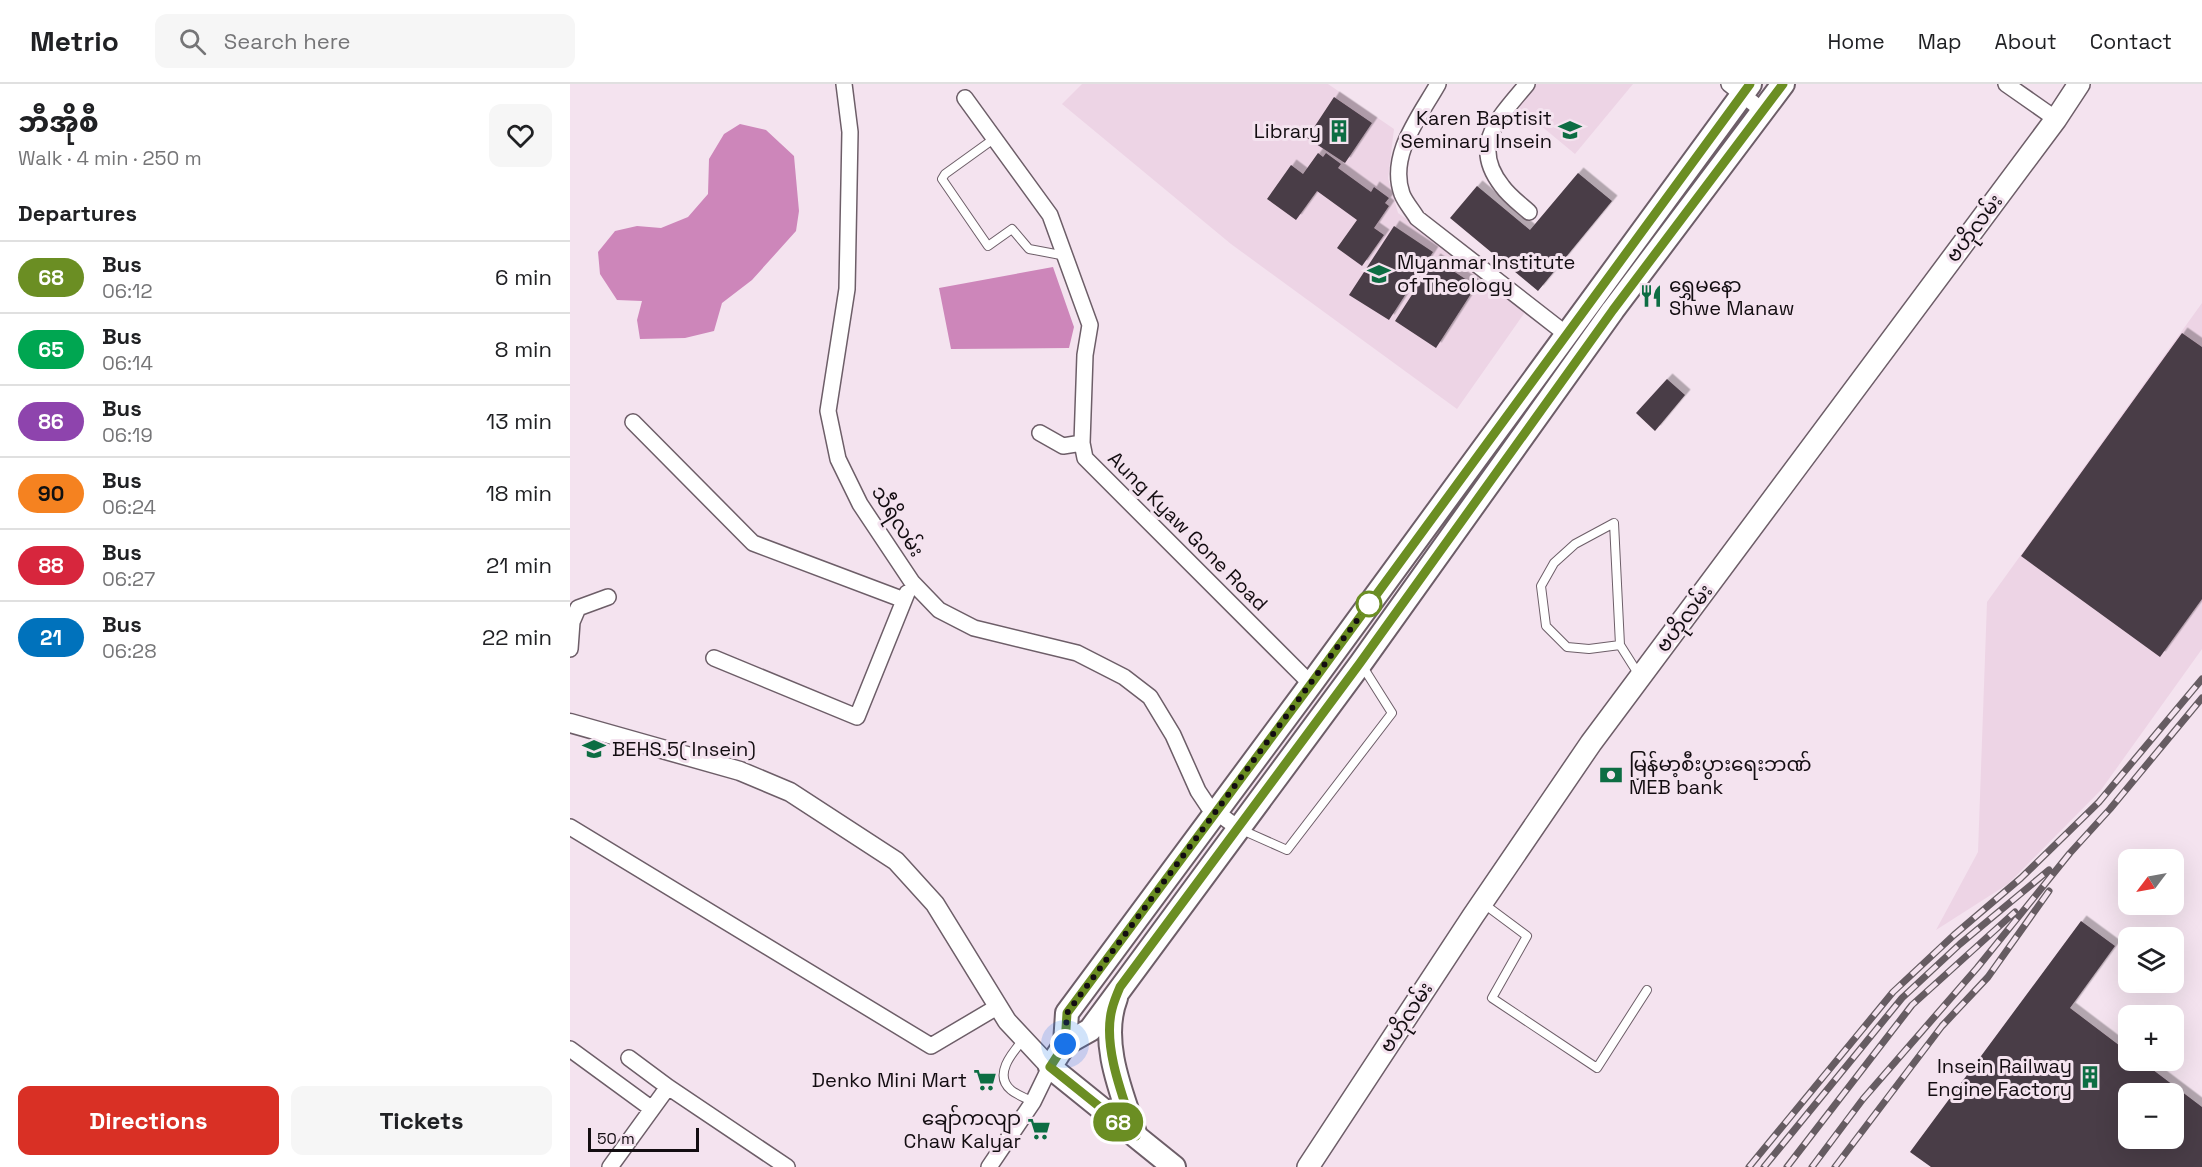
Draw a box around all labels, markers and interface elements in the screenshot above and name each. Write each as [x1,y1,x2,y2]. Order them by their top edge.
search box [155,14,575,68]
text: Metrio [30,23,119,59]
icon: search [176,25,209,58]
text: Search here [224,27,351,55]
text: Home [1827,28,1885,55]
text: Map [1918,28,1962,55]
text: About [1995,28,2057,55]
text: Contact [2090,28,2172,55]
text: ဘီအိုစီ [18,104,99,140]
button: heart [489,104,552,167]
place label: Karen Baptisit Seminary Insein [1400,105,1552,154]
school or university icon: Karen Baptisit Seminary Insein [1557,117,1583,143]
place label: Library [1254,118,1321,144]
building icon: Library [1326,118,1352,144]
text: Walk · 4 min · 250 m [18,145,202,171]
street label: ဗဟိုလမ်း [1939,188,2011,270]
text: Departures [18,199,137,227]
place label: Myanmar Institute of Theology [1397,249,1575,298]
text: Bus [102,250,142,278]
school or university icon: Myanmar Institute of Theology [1366,261,1392,287]
text: 6 min [495,263,552,291]
text: 68 [38,264,64,291]
place label: ရွှေမနော Shwe Manaw [1669,272,1795,321]
text: 06:12 [102,278,153,304]
restaurant icon: ရွှေမနော Shwe Manaw [1638,283,1664,309]
text: Bus [102,322,142,350]
text: 8 min [495,335,552,363]
text: 65 [38,336,64,363]
text: 06:14 [102,350,153,376]
text: Bus [102,394,142,422]
text: 13 min [486,407,552,435]
text: 86 [38,408,64,435]
text: 06:19 [102,422,153,448]
street label: Aung Kyaw Gone Road [1103,446,1273,616]
text: Bus [102,466,142,494]
text: 18 min [486,479,552,507]
text: 90 [38,480,64,507]
street label: သီရိလမ်း [863,480,931,563]
text: 06:24 [102,494,156,520]
text: Bus [102,538,142,566]
text: 21 min [486,551,552,579]
text: 88 [38,552,64,579]
text: 06:27 [102,566,155,592]
street label: ဗဟိုလမ်း [1649,578,1721,660]
unlabelled marker [1356,591,1382,617]
text: Bus [102,610,142,638]
text: 22 min [482,623,552,651]
text: 21 [40,624,62,651]
text: 06:28 [102,638,157,664]
school or university icon: BEHS.5( Insein) [581,736,607,762]
place label: BEHS.5( Insein) [612,736,756,762]
place label: မြန်မာ့စီးပွားရေးဘဏ် MEB bank [1629,750,1812,800]
bank icon: မြန်မာ့စီးပွားရေးဘဏ် MEB bank [1598,762,1624,788]
north arrow [2118,849,2184,915]
map controls [2118,849,2184,1149]
button: layers [2118,927,2184,993]
street label: ဗဟိုလမ်း [1373,976,1442,1059]
button: + [2118,1005,2184,1071]
your location [1050,1029,1080,1059]
place label: Insein Railway Engine Factory [1927,1053,2072,1102]
building icon: Insein Railway Engine Factory [2077,1064,2103,1090]
place label: Denko Mini Mart [812,1067,967,1093]
supermarket icon: Denko Mini Mart [972,1067,998,1093]
button: − [2118,1083,2184,1149]
button: Directions [18,1086,279,1155]
button: Tickets [291,1086,552,1155]
line badge: 68 [1091,1102,1145,1142]
place label: ချော်ကလျာ Chaw Kalyar [904,1104,1021,1154]
text: 68 [1105,1109,1131,1136]
supermarket icon: ချော်ကလျာ Chaw Kalyar [1026,1116,1052,1142]
scale bar [588,1125,699,1152]
text: 50 m [597,1128,635,1149]

